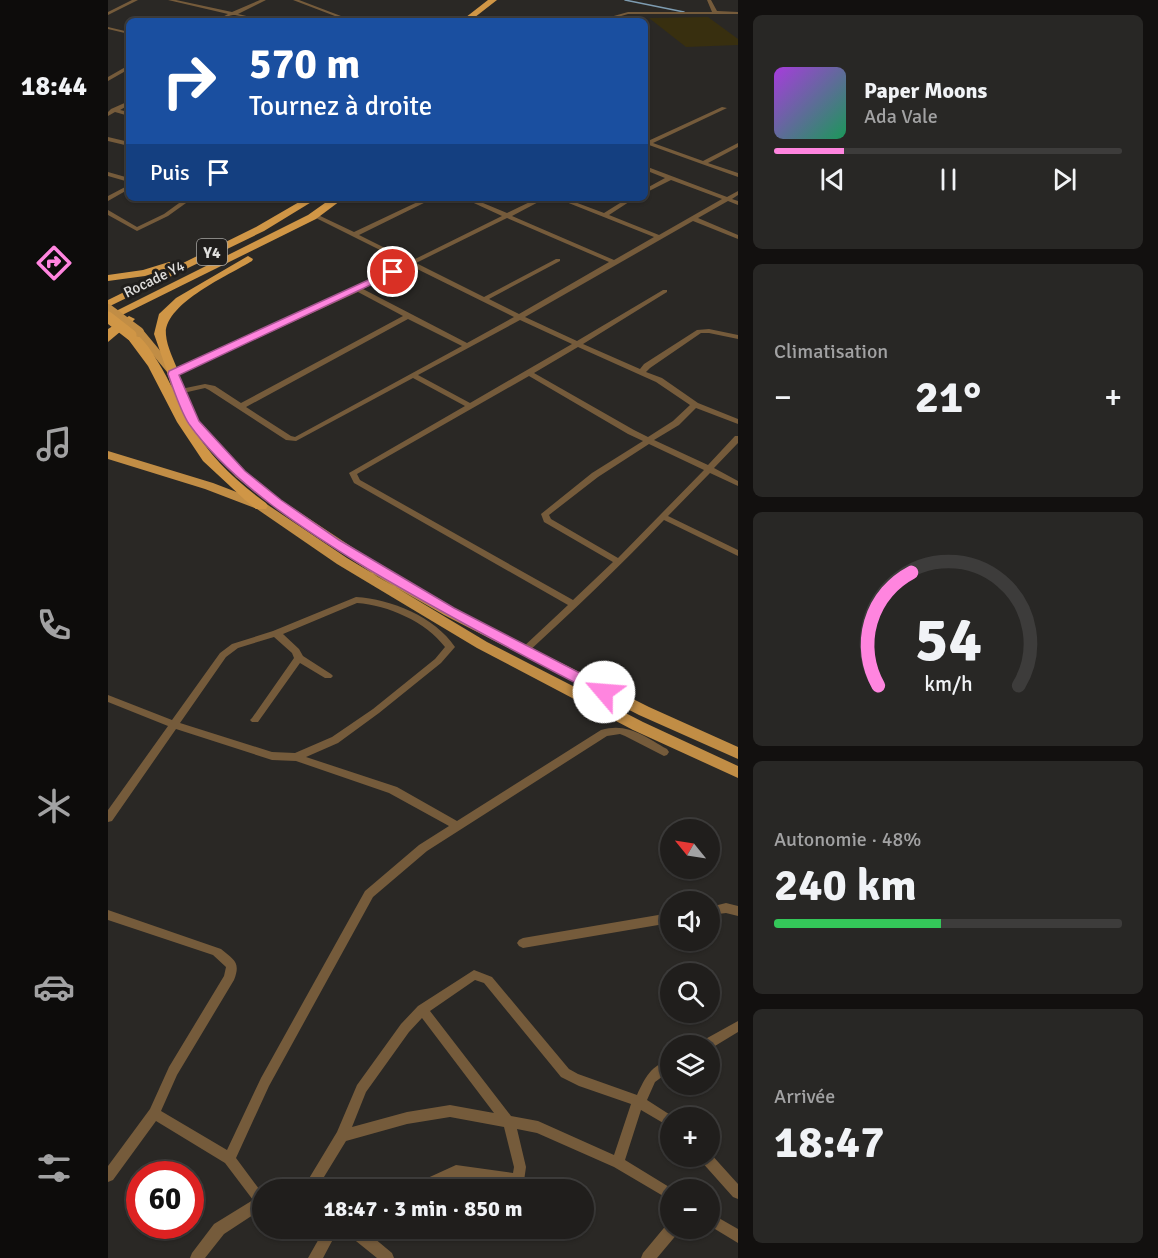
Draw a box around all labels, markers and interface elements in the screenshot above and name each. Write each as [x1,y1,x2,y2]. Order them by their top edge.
text: 570 m [249,39,360,90]
icon: right [150,42,228,120]
text: 18:44 [21,70,87,103]
text: Paper Moons [864,77,987,104]
text: Tournez à droite [249,90,432,123]
text: Ada Vale [864,104,938,129]
icon: arrive [202,156,235,189]
text: Puis [150,159,190,186]
icon: previous [816,163,849,196]
icon: pause [932,163,965,196]
icon: next [1048,163,1081,196]
road number: Y4 [197,239,227,265]
icon: directions [33,242,75,284]
pin [367,246,418,297]
icon: arrive [376,255,409,288]
street label: Rocade Y4 [121,257,187,301]
text: Climatisation [774,339,888,364]
text: 21° [915,370,981,425]
text: − [774,377,792,418]
text: + [1104,377,1122,418]
icon: music [33,423,75,465]
text: 54 [914,601,982,678]
icon: phone [33,604,75,646]
position arrow [572,660,636,724]
text: km/h [924,671,972,697]
icon: climate [33,785,75,827]
north arrow [660,819,720,879]
map controls [660,819,720,1239]
text: Autonomie · 48% [774,827,921,852]
text: 240 km [774,858,917,913]
button: sound [660,891,720,951]
button: search [660,963,720,1023]
icon: car [33,966,75,1008]
button: layers [660,1035,720,1095]
text: Arrivée [774,1084,835,1109]
button: + [660,1107,720,1167]
text: 18:47 [774,1115,884,1170]
icon: filters [33,1147,75,1189]
speed limit sign: 60 [126,1161,204,1239]
button: − [660,1179,720,1239]
text: 18:47 · 3 min · 850 m [323,1195,523,1222]

